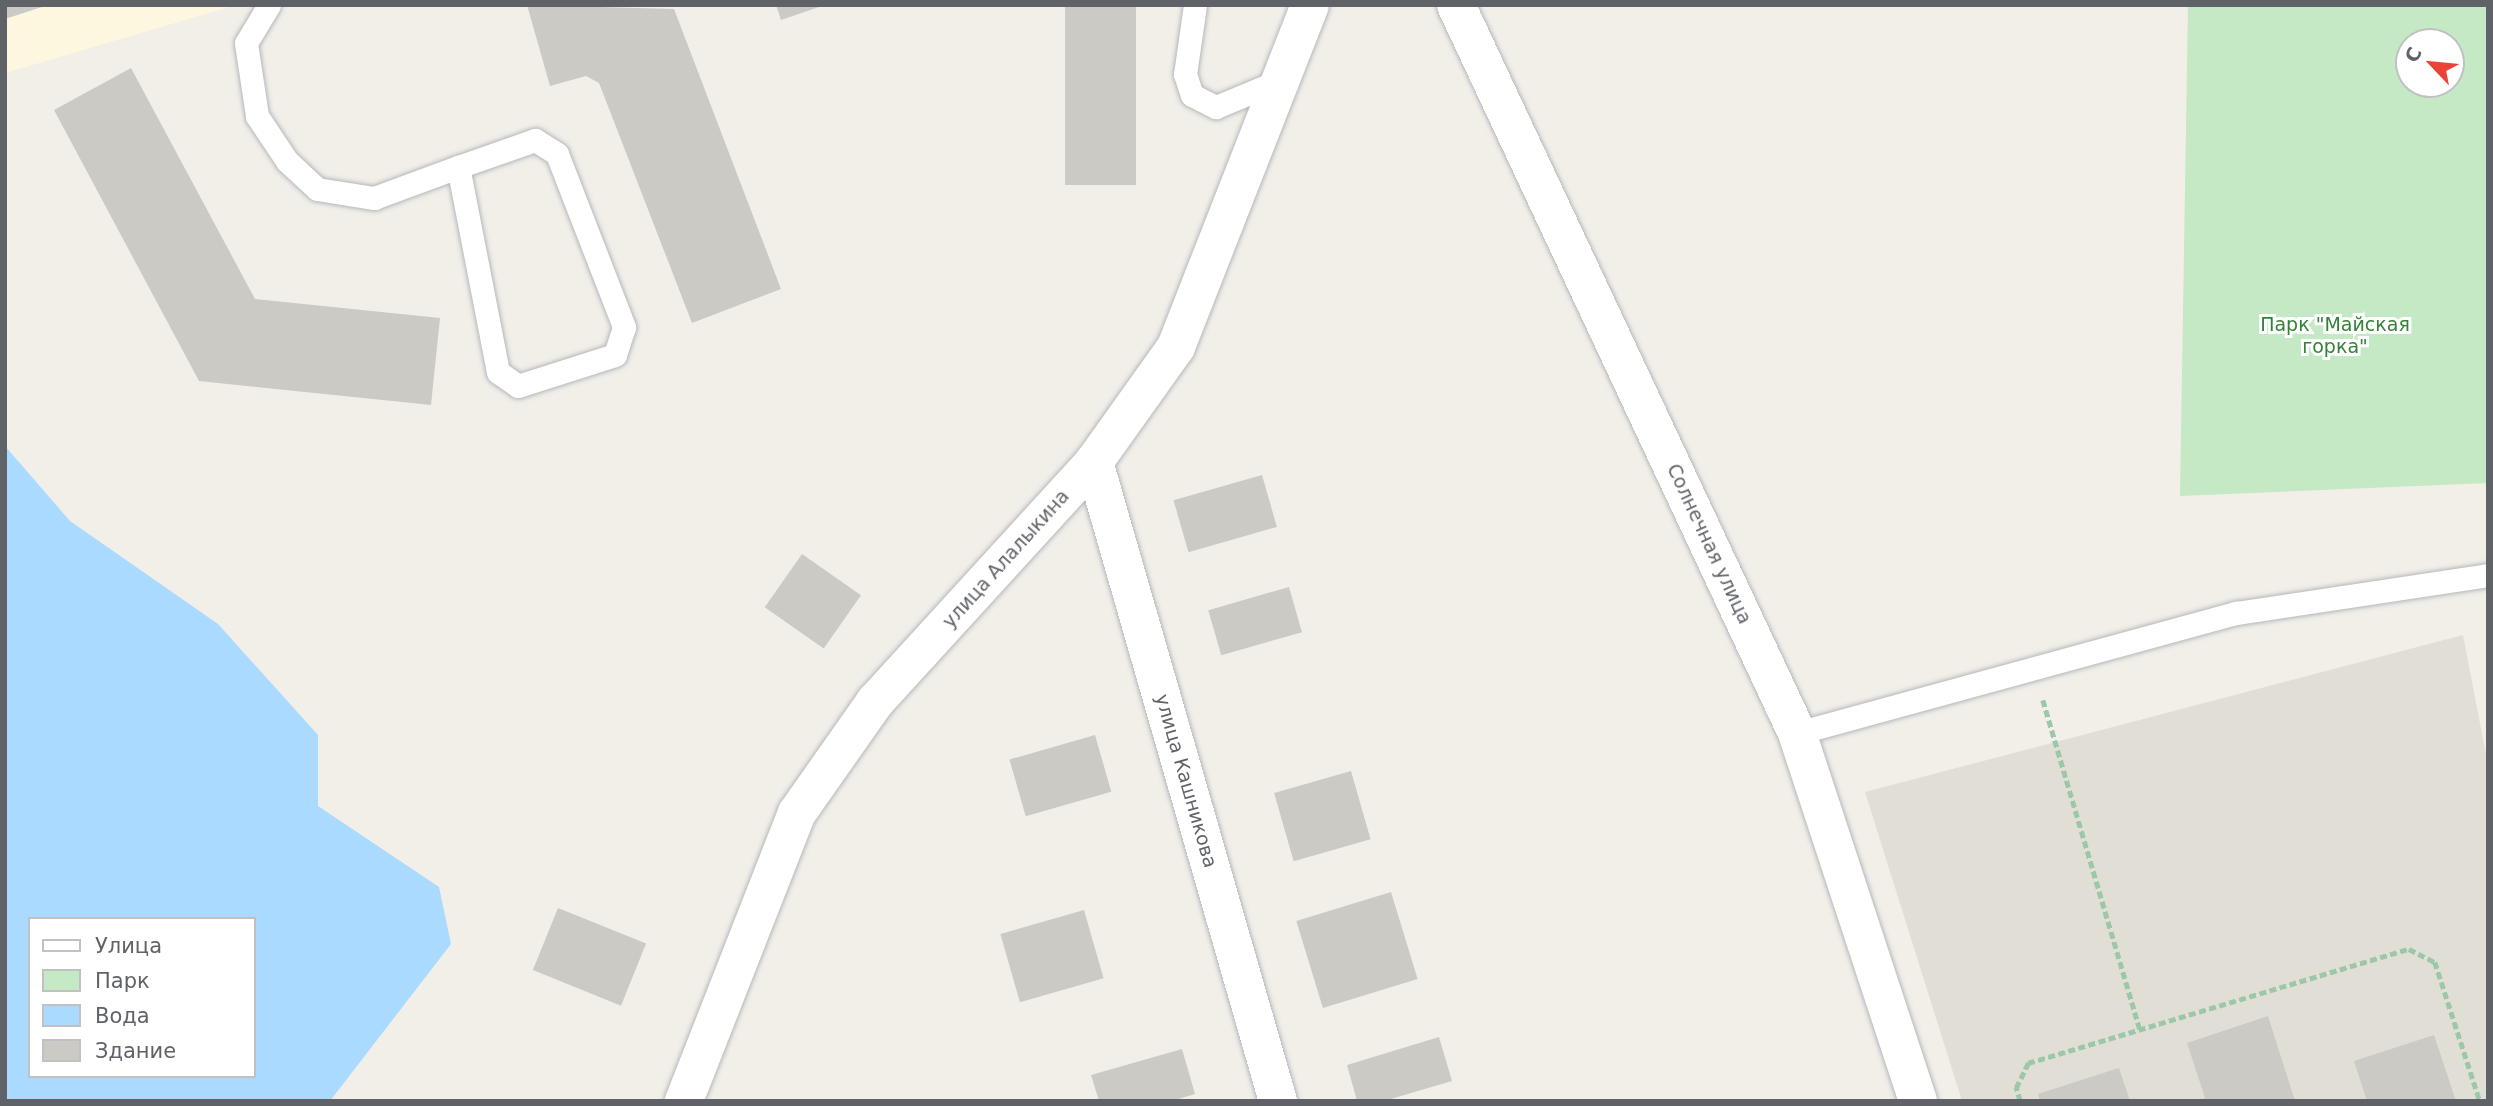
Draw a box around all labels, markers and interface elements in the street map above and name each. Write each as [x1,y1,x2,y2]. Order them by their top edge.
north arrow [2395,28,2465,98]
text: С [2400,44,2426,66]
park label: Парк "Майская горка" [2260,314,2410,358]
street label: Солнечная улица [1662,460,1756,628]
street label: улица Алалыкина [938,485,1074,633]
street label: улица Кашникова [1150,692,1222,870]
legend [28,917,256,1078]
text: Улица [95,934,162,958]
text: Парк [95,969,150,993]
text: Вода [95,1004,150,1028]
text: Здание [95,1039,176,1063]

